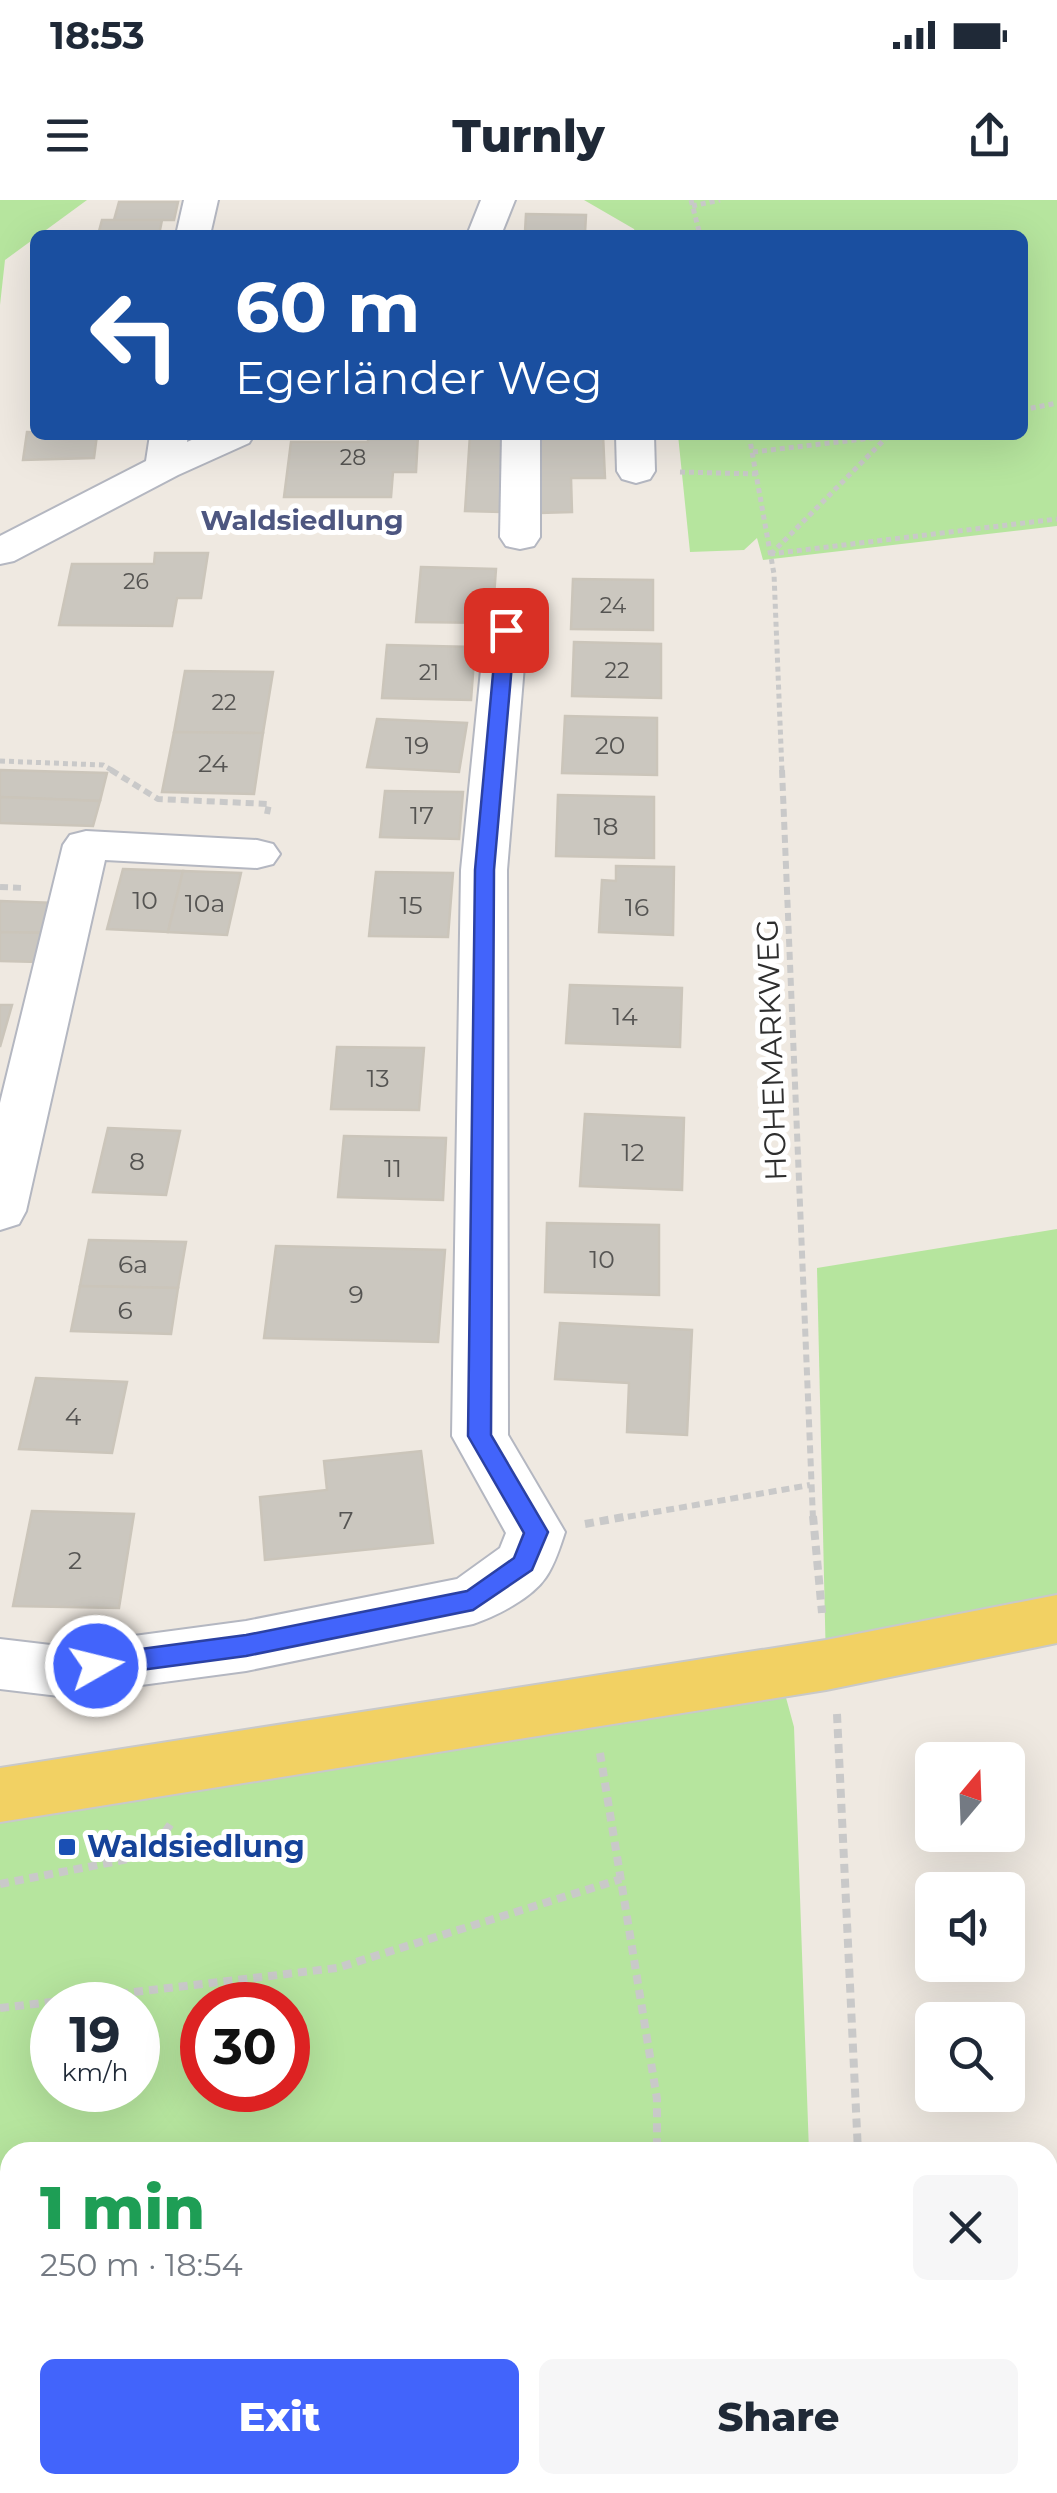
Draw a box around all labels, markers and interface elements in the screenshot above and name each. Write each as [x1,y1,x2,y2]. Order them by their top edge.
text: 18:53 [50,12,145,59]
icon: menu [40,108,95,163]
text: Turnly [452,108,605,163]
icon: share [962,108,1017,163]
text: 60 m [235,264,420,350]
icon: left [70,270,200,400]
text: Egerländer Weg [235,350,603,405]
house number: 28 [340,444,366,471]
district label: Waldsiedlung [200,503,404,537]
house number: 26 [123,568,149,595]
pin [464,588,549,673]
house number: 24 [600,592,627,619]
icon: arrive [479,603,534,658]
house number: 22 [605,657,630,684]
house number: 21 [419,659,439,686]
house number: 22 [212,689,237,716]
house number: 19 [405,730,429,760]
house number: 20 [595,730,625,760]
house number: 24 [198,748,229,778]
house number: 17 [410,800,434,830]
house number: 18 [594,811,618,841]
house number: 10 [132,885,158,915]
house number: 10a [185,888,225,918]
house number: 15 [399,890,423,920]
house number: 16 [625,892,649,922]
street label: HOHEMARKWEG [748,918,795,1182]
house number: 14 [612,1001,638,1031]
house number: 13 [366,1063,390,1093]
house number: 12 [621,1137,645,1167]
house number: 8 [129,1146,145,1176]
house number: 11 [384,1153,402,1183]
house number: 10 [589,1244,615,1274]
house number: 6a [118,1249,148,1279]
house number: 9 [348,1279,364,1309]
house number: 6 [117,1295,133,1325]
house number: 4 [65,1401,82,1431]
house number: 7 [339,1505,353,1535]
house number: 2 [68,1545,82,1575]
position arrow [44,1614,148,1718]
north arrow [915,1742,1025,1852]
map controls [915,1742,1025,2112]
place label: Waldsiedlung [87,1828,305,1865]
marker: Waldsiedlung [56,1836,78,1858]
button: sound [915,1872,1025,1982]
speed limit sign: 30 [180,1982,310,2112]
button: search [915,2002,1025,2112]
text: 19 [69,2004,121,2065]
text: km/h [62,2057,128,2087]
text: 1 min [40,2171,205,2244]
button: close [913,2175,1018,2280]
text: 250 m · 18:54 [40,2245,243,2284]
button: Exit [40,2359,519,2474]
button: Share [539,2359,1018,2474]

